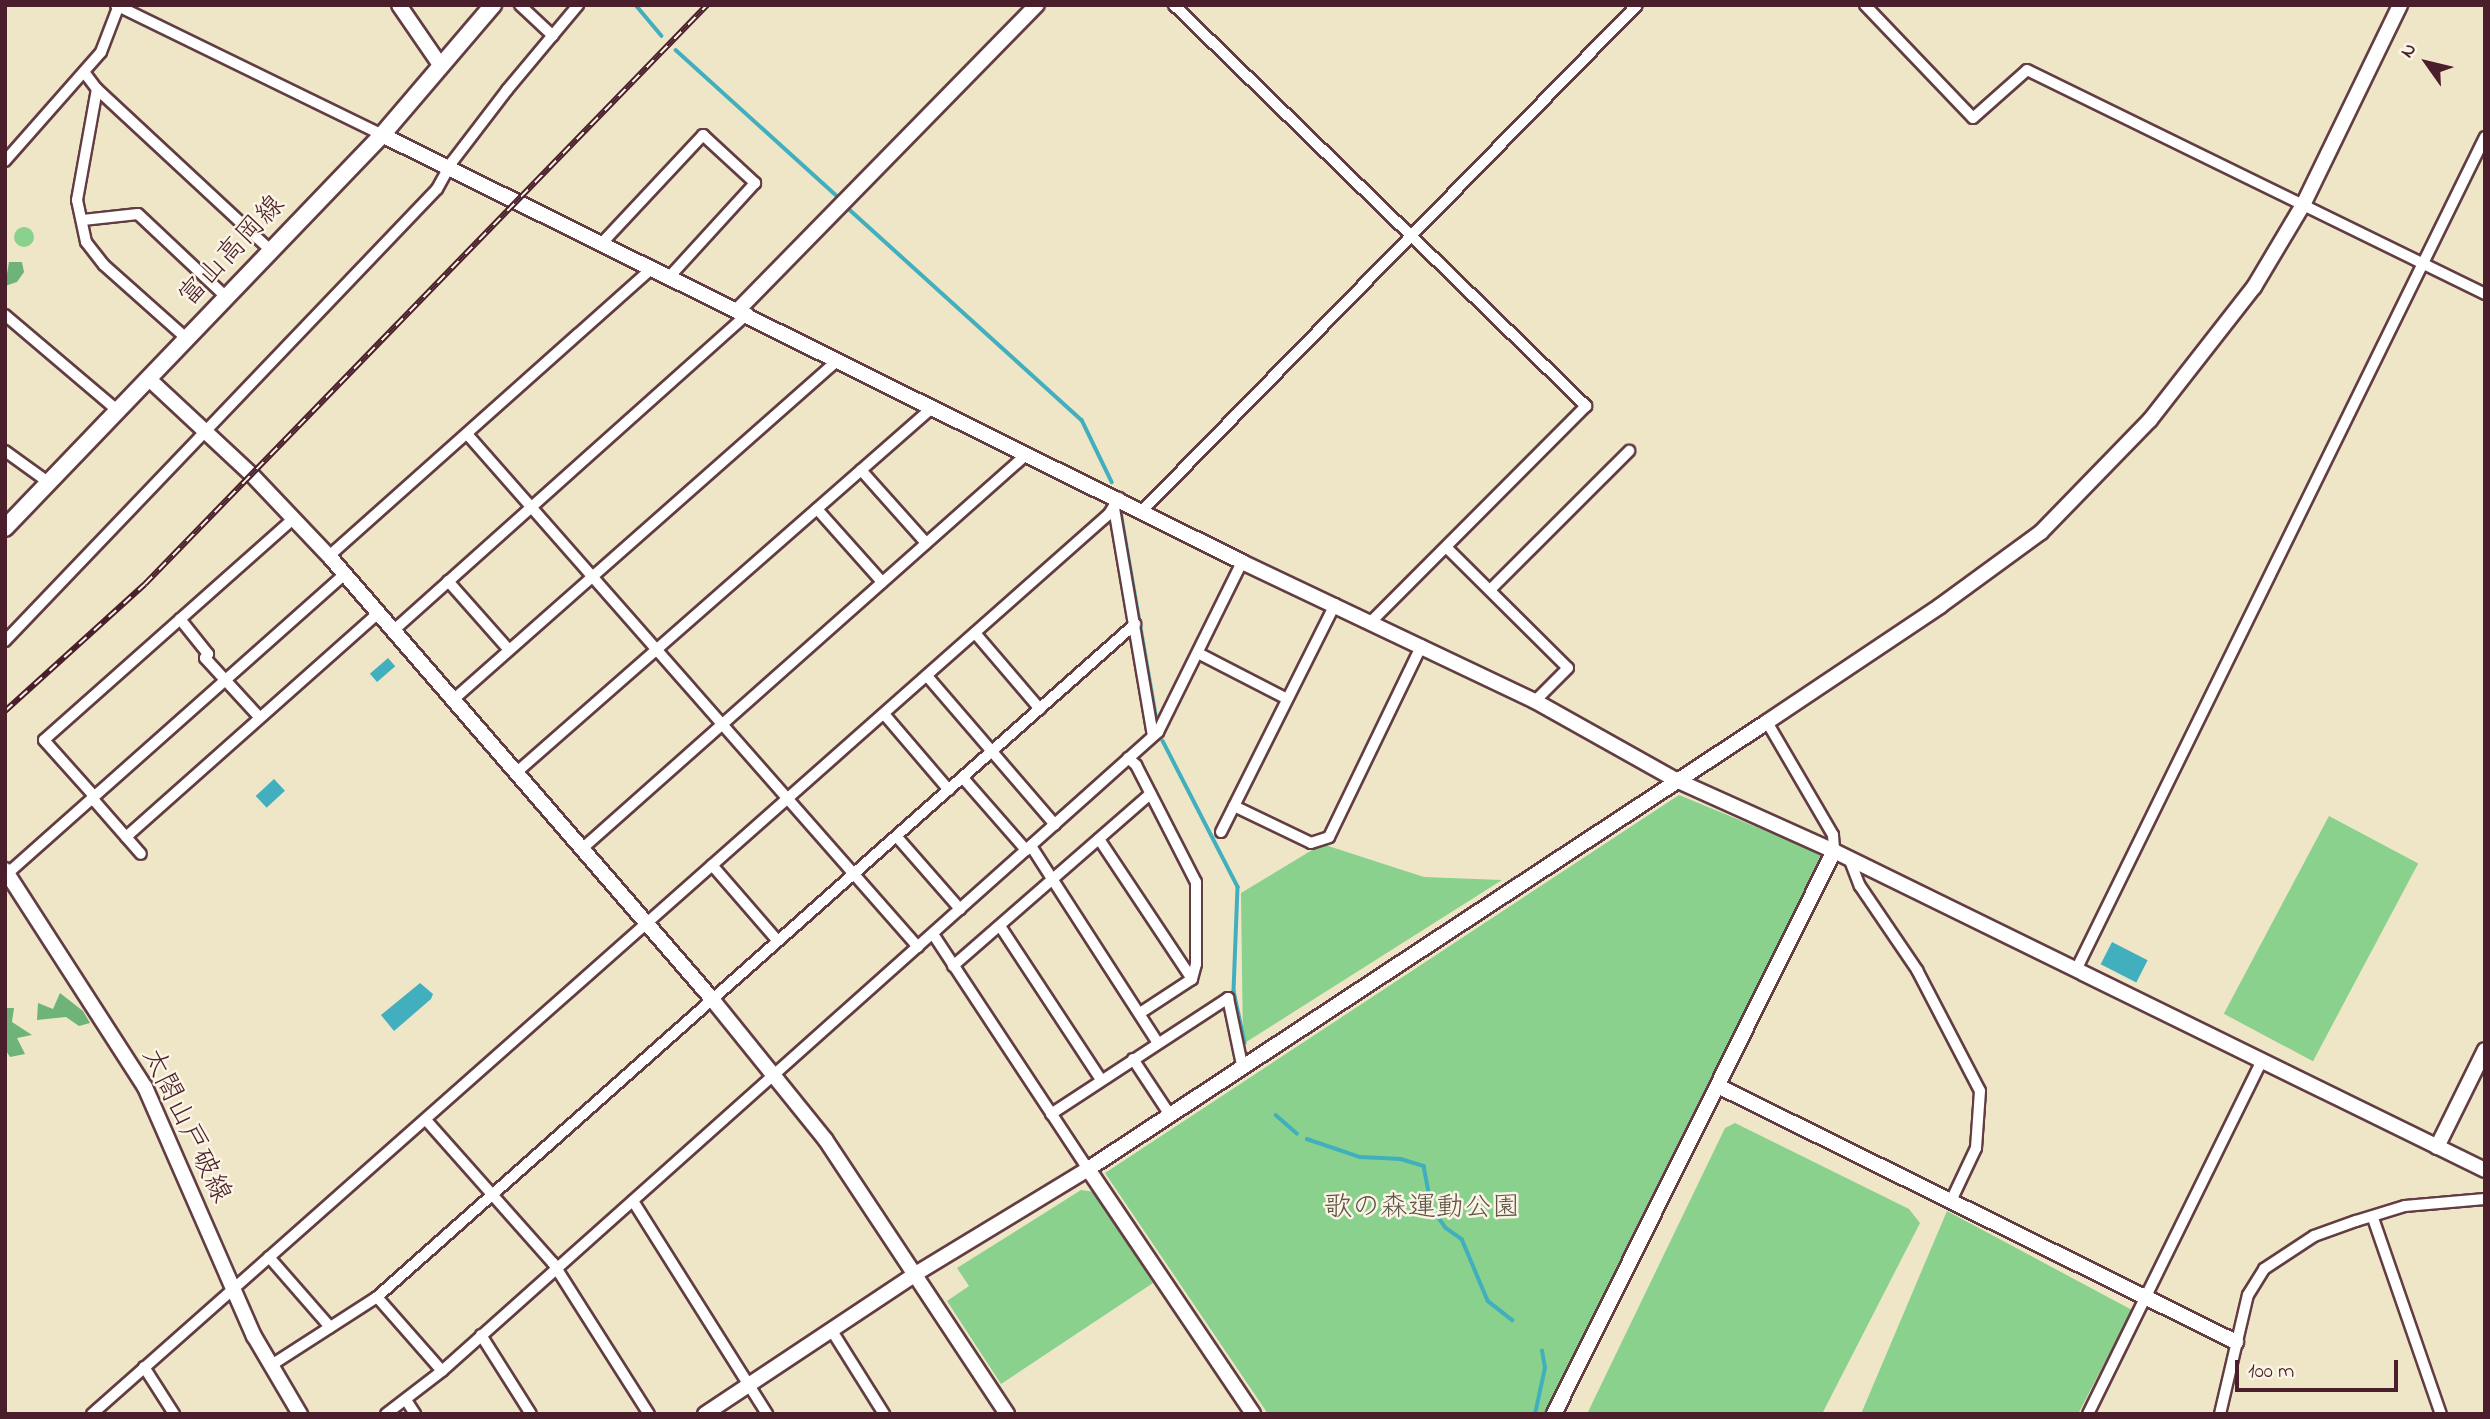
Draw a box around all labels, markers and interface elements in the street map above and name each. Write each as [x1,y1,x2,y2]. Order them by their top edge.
north arrow [2392,28,2462,98]
text: N [2394,38,2424,64]
street label: 富山高岡線 [173,189,293,315]
street label: 太閤山戸破線 [133,1043,237,1209]
park label: 歌の森運動公園 [1324,1192,1520,1226]
scale bar [2238,1346,2401,1390]
text: 100 m [2248,1357,2294,1387]

